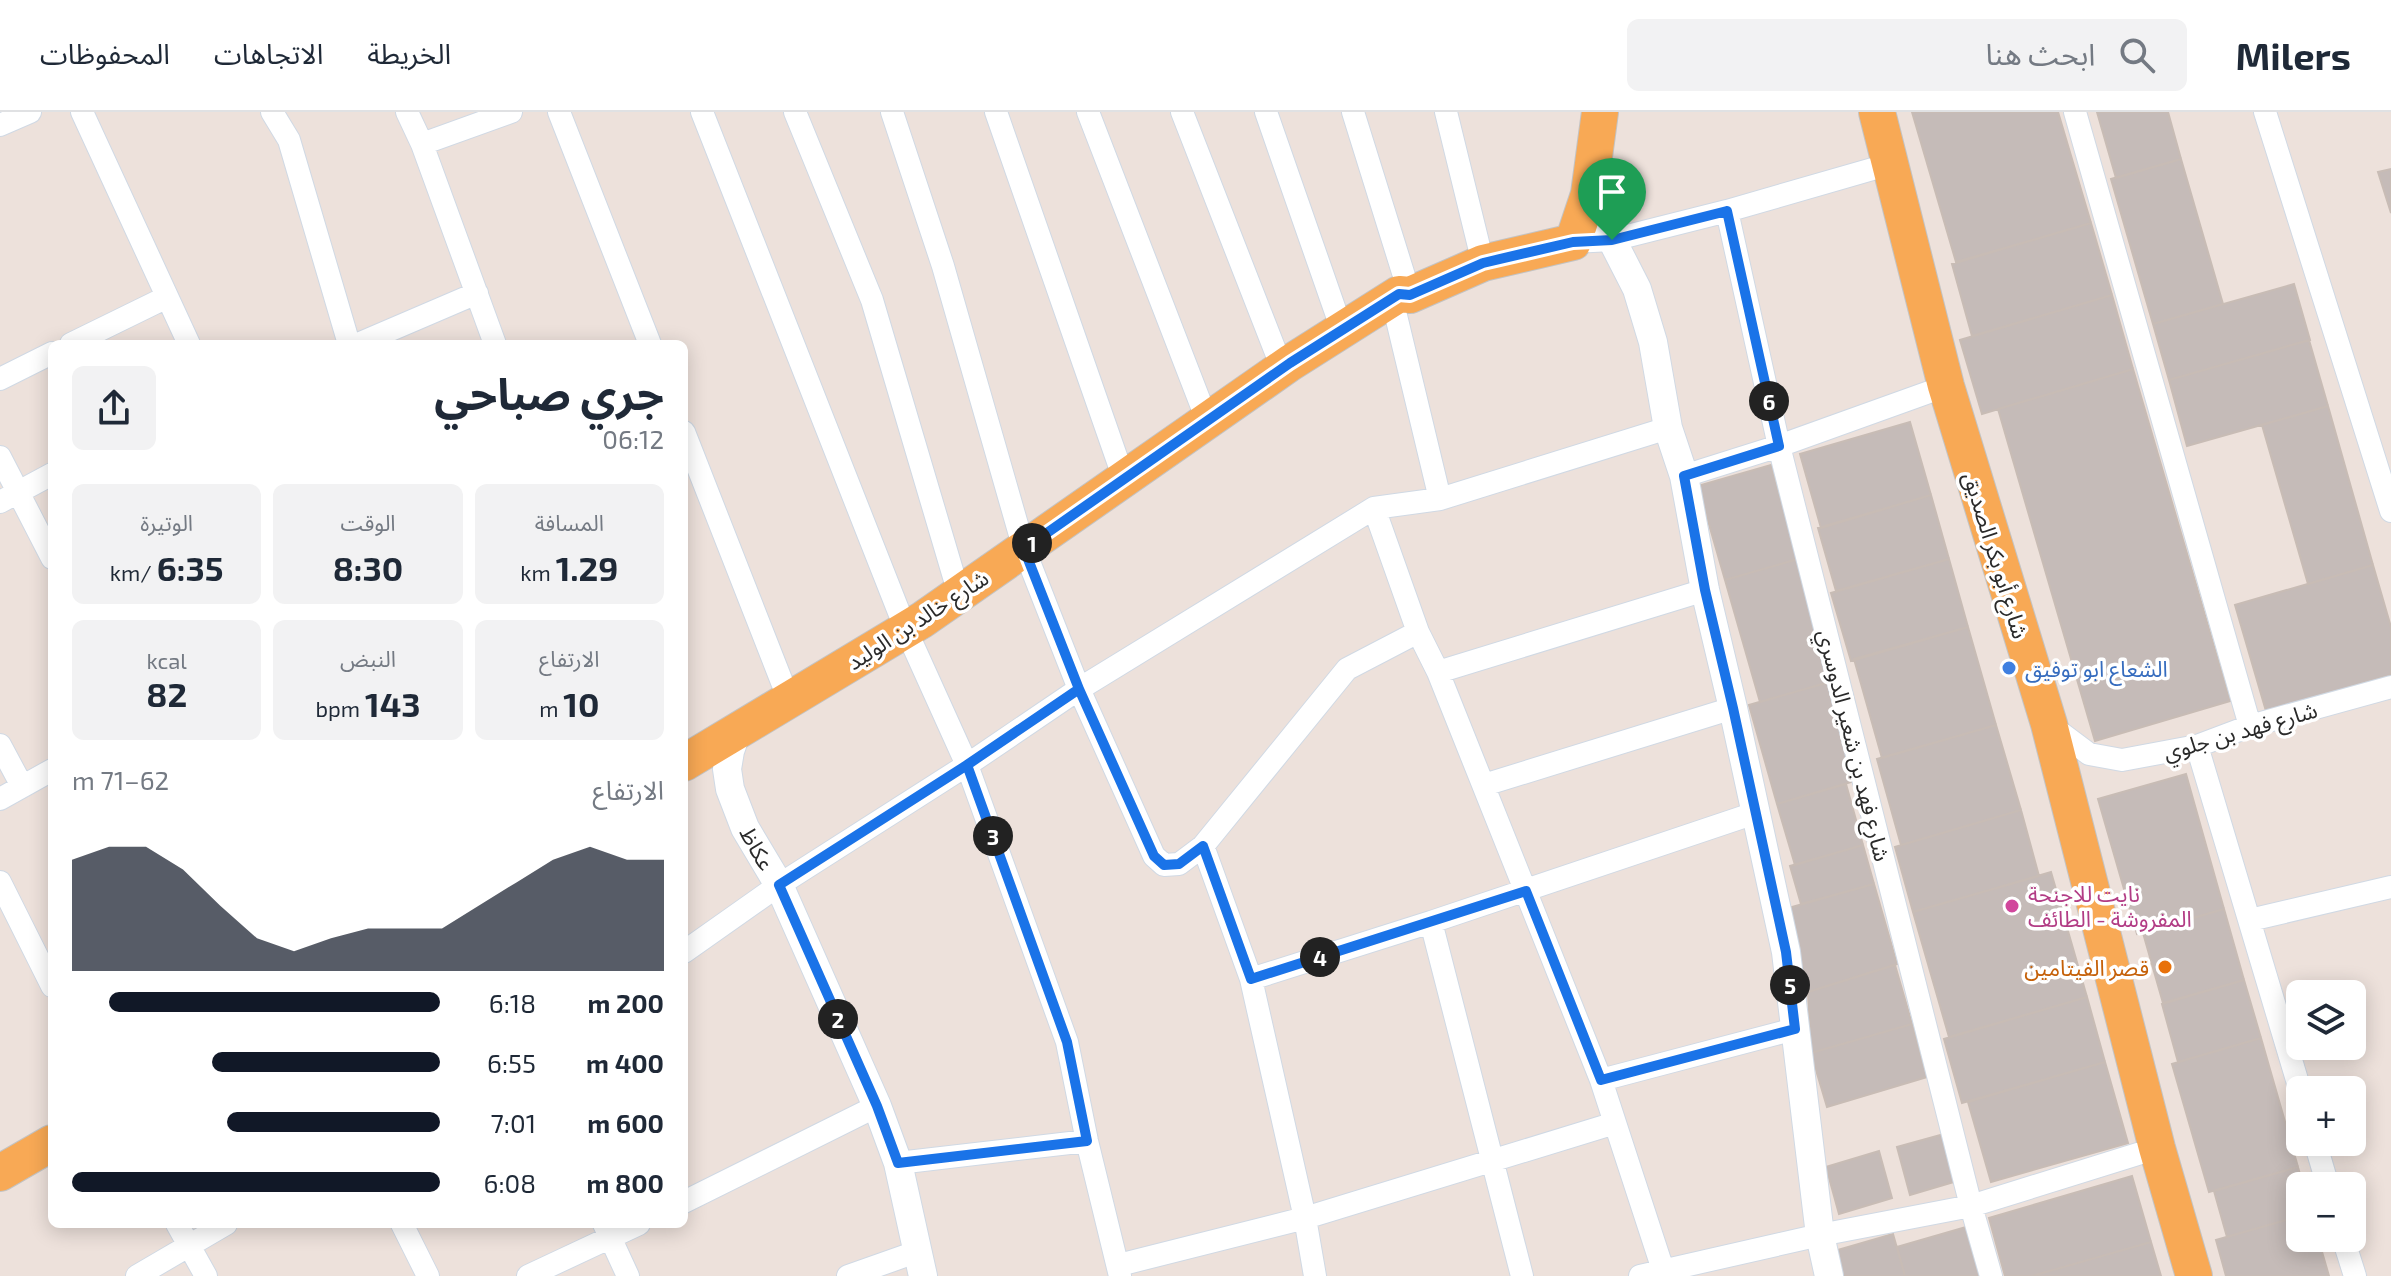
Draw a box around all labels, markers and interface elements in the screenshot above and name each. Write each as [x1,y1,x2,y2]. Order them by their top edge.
search box [1627,19,2187,91]
text: Milers [2235,32,2351,78]
icon: search [2115,33,2159,77]
text: ابحث هنا [1985,35,2095,71]
text: المحفوظات [40,36,170,70]
text: الاتجاهات [214,36,323,70]
text: الخريطة [367,36,451,70]
pin [1578,158,1646,240]
icon: arrive [1590,170,1634,214]
button: share [72,366,156,450]
text: جري صباحي [434,366,664,419]
pin: 6 [1749,381,1789,421]
text: 6 [1763,388,1775,414]
text: 06:12 [602,423,664,454]
street label: شارع أبو بكر الصديق [1955,469,2035,643]
text: الوتيرة [140,509,193,535]
text: الوقت [340,509,396,535]
text: المسافة [535,509,604,535]
pin: 1 [1012,523,1052,563]
text: 1 [1027,530,1037,556]
text: 6:35 [157,547,223,588]
text: 8:30 [333,547,403,588]
text: 1.29 [556,547,618,588]
text: /km [110,559,157,585]
text: km [520,559,556,585]
street label: شارع خالد بن الوليد [841,564,995,679]
street label: شارع فهد بن شعير الدوسري [1809,626,1896,865]
text: النبض [340,645,396,671]
text: الارتفاع [539,645,600,671]
text: kcal [147,647,187,673]
place label: الشعاع ابو توفيق [2025,655,2168,686]
marker: الشعاع ابو توفيق [2000,659,2018,677]
text: 82 [146,673,187,714]
text: 143 [365,683,421,724]
text: 10 [563,683,600,724]
text: bpm [315,695,365,721]
text: m [539,695,563,721]
street label: شارع فهد بن جلوي [2160,696,2321,769]
text: 62–71 m [72,764,169,795]
text: الارتفاع [593,774,664,805]
pin: 3 [973,816,1013,856]
street label: عكاظ [735,822,781,874]
text: 3 [987,823,999,849]
place label: نايت للاجنحة المفروشة - الطائف [2028,880,2192,932]
marker: نايت للاجنحة المفروشة - الطائف [2003,897,2021,915]
pin: 4 [1300,937,1340,977]
text: 4 [1313,944,1327,970]
place label: قصر الفيتامين [2024,954,2149,981]
marker: قصر الفيتامين [2156,958,2174,976]
pin: 5 [1770,965,1810,1005]
text: 5 [1784,972,1796,998]
map controls [2286,980,2366,1252]
button: layers [2286,980,2366,1060]
text: 6:18 [489,987,536,1018]
text: 200 m [588,987,664,1018]
pin: 2 [818,999,858,1039]
text: 2 [832,1006,844,1032]
text: 6:55 [487,1047,536,1078]
text: 400 m [586,1047,664,1078]
button: + [2286,1076,2366,1156]
text: 7:01 [491,1107,536,1138]
text: 600 m [587,1107,664,1138]
text: 6:08 [484,1167,536,1198]
text: 800 m [586,1167,664,1198]
button: − [2286,1172,2366,1252]

